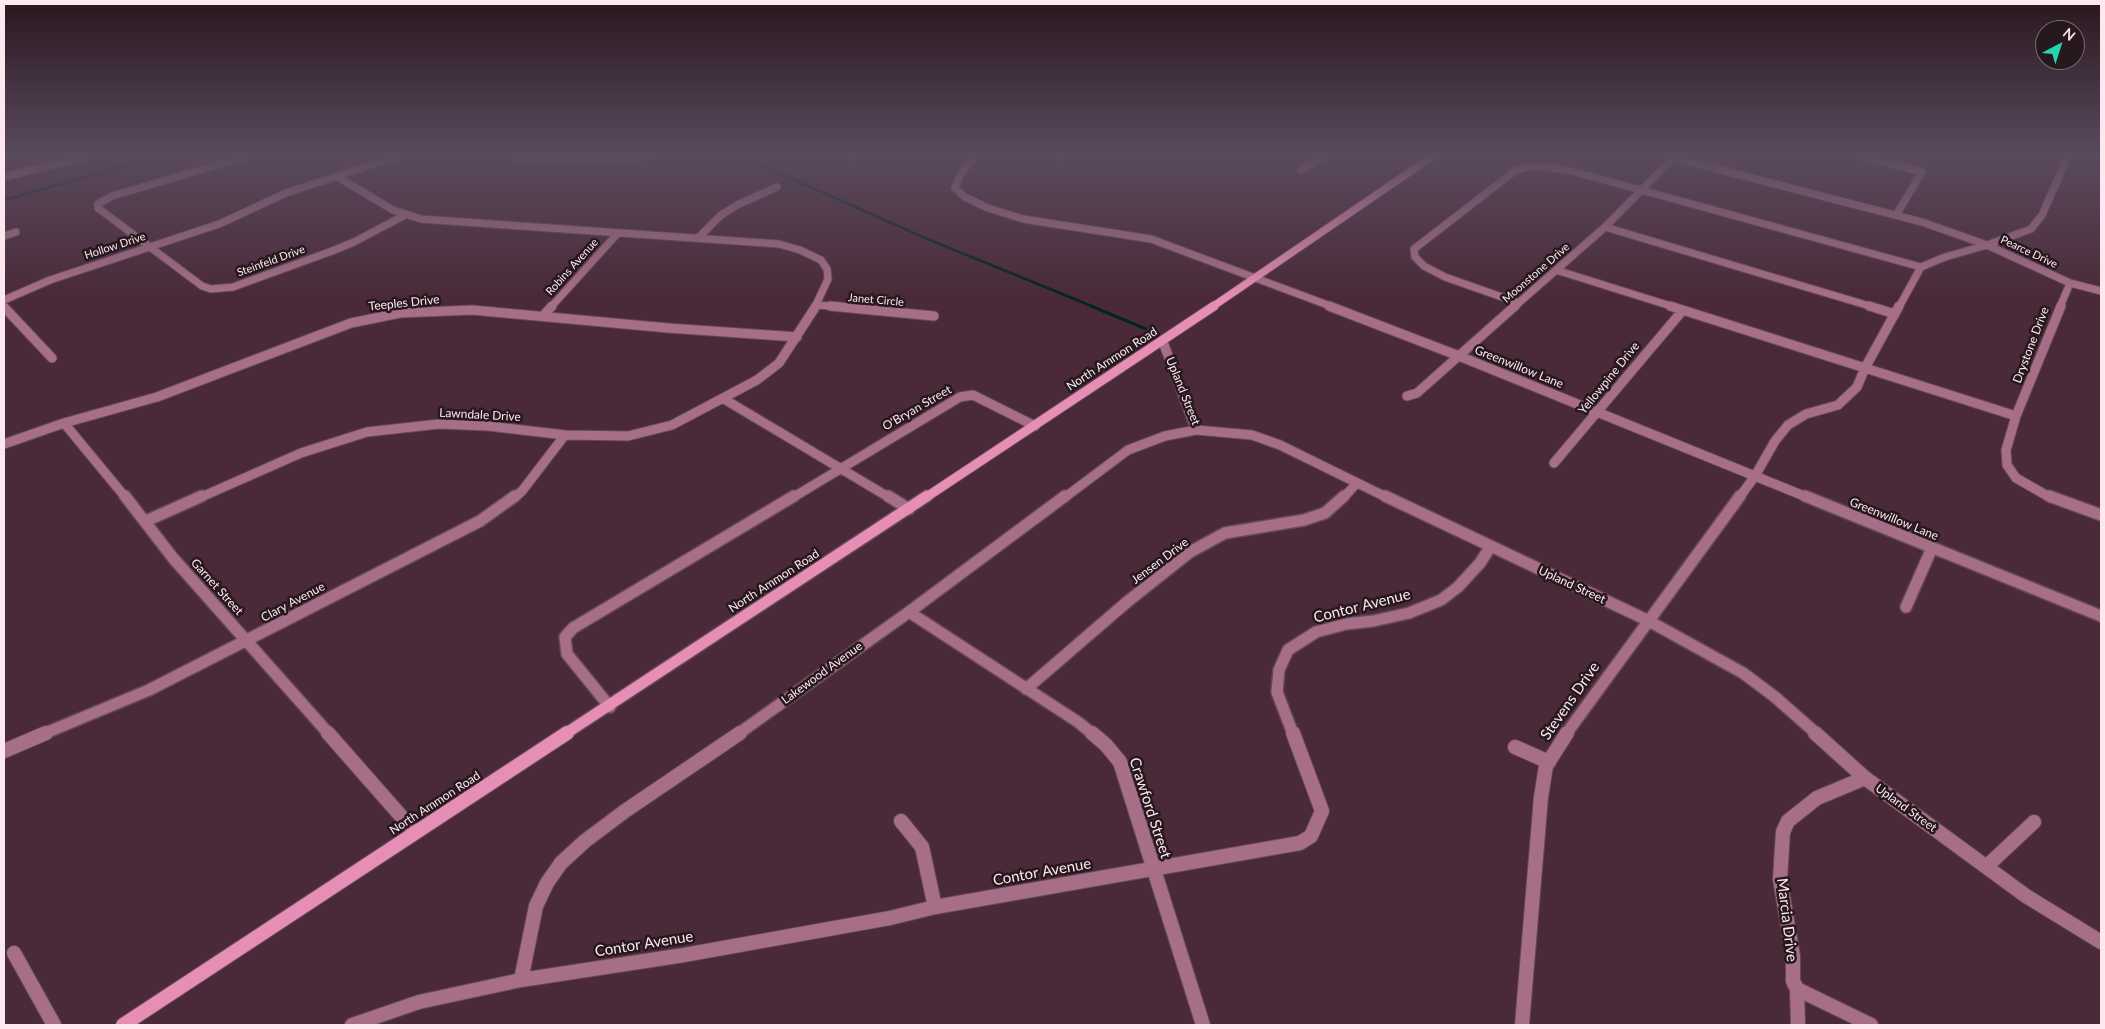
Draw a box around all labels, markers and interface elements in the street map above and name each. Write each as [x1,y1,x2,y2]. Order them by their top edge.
north arrow [2035,20,2085,70]
text: N [2060,24,2079,44]
street label: Hollow Drive [83,230,147,262]
street label: Pearce Drive [1998,233,2060,271]
street label: Robins Avenue [543,236,601,298]
street label: Moonstone Drive [1500,240,1572,306]
street label: Steinfeld Drive [235,243,307,279]
street label: Janet Circle [848,291,904,309]
street label: Teeples Drive [368,292,440,314]
street label: Drystone Drive [2010,305,2052,385]
street label: North Ammon Road [1064,324,1160,394]
street label: Yellowpine Drive [1576,339,1642,417]
street label: Greenwillow Lane [1473,343,1565,391]
street label: Upland Street [1163,355,1203,427]
street label: O'Bryan Street [880,382,954,434]
street label: Lawndale Drive [439,406,521,424]
street label: Greenwillow Lane [1848,495,1940,543]
street label: Jensen Drive [1129,535,1191,587]
street label: North Ammon Road [726,546,822,616]
street label: Garnet Street [188,556,246,618]
street label: Upland Street [1536,563,1608,607]
street label: Clary Avenue [259,579,327,625]
street label: Contor Avenue [1312,585,1412,627]
street label: Lakewood Avenue [779,639,865,707]
street label: Stevens Drive [1537,659,1603,743]
street label: Crawford Street [1125,755,1175,861]
street label: North Ammon Road [387,768,483,838]
street label: Upland Street [1873,781,1939,835]
street label: Contor Avenue [991,855,1093,889]
street label: Marcia Drive [1773,877,1801,963]
street label: Contor Avenue [593,927,695,961]

